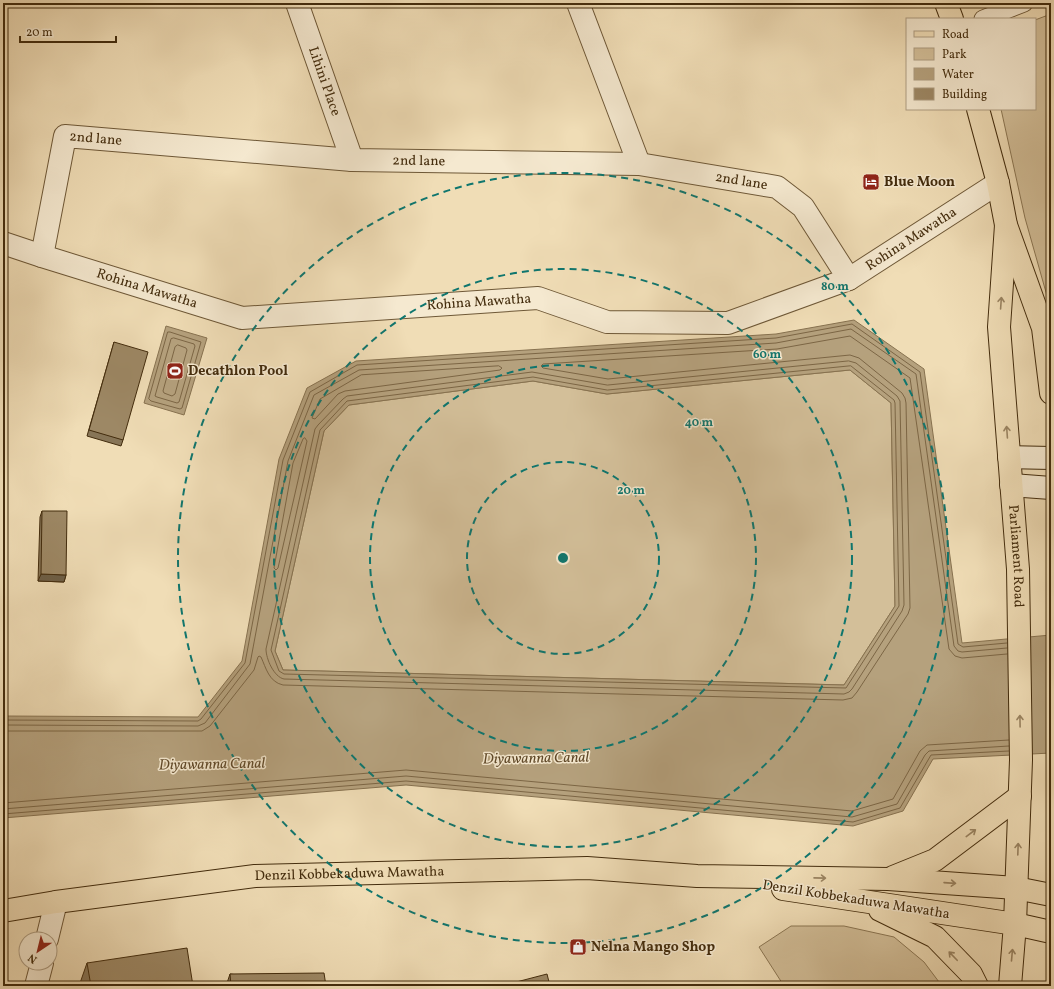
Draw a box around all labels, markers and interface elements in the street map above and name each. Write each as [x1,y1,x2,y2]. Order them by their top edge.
scale bar [20,18,116,44]
legend [906,18,1036,110]
text: 20 m [26,25,53,41]
text: Road [942,27,969,43]
street label: Lihini Place [304,44,345,119]
text: Park [942,47,967,63]
text: Water [942,67,974,83]
text: Building [942,87,987,103]
street label: 2nd lane [69,127,123,150]
street label: 2nd lane [392,151,446,171]
street label: 2nd lane [714,167,769,195]
hotel icon: Blue Moon [861,172,881,192]
place label: Blue Moon [884,173,955,192]
street label: Rohina Mawatha [862,203,960,275]
street label: Rohina Mawatha [94,264,200,313]
text: 80 m [821,279,849,295]
street label: Rohina Mawatha [426,289,532,315]
one-way arrow [997,297,1004,310]
text: 60 m [753,347,781,363]
sports icon: Decathlon Pool [165,361,185,381]
place label: Decathlon Pool [188,362,288,381]
text: 40 m [685,415,714,431]
one-way arrow [1004,426,1011,439]
text: 20 m [617,483,645,499]
street label: Parliament Road [1003,504,1028,608]
centre of rings [556,551,570,565]
one-way arrow [1016,715,1024,728]
water label: Diyawanna Canal [483,748,590,770]
water label: Diyawanna Canal [159,754,266,776]
one-way arrow [965,829,976,838]
one-way arrow [1014,843,1021,856]
street label: Denzil Kobbekaduwa Mawatha [254,862,445,886]
one-way arrow [813,874,826,882]
street label: Denzil Kobbekaduwa Mawatha [761,876,951,924]
one-way arrow [943,880,956,887]
north arrow [18,931,58,971]
shop icon: Nelna Mango Shop [568,937,588,957]
place label: Nelna Mango Shop [591,938,715,957]
one-way arrow [1009,949,1016,962]
text: N [26,950,41,966]
one-way arrow [948,951,958,961]

